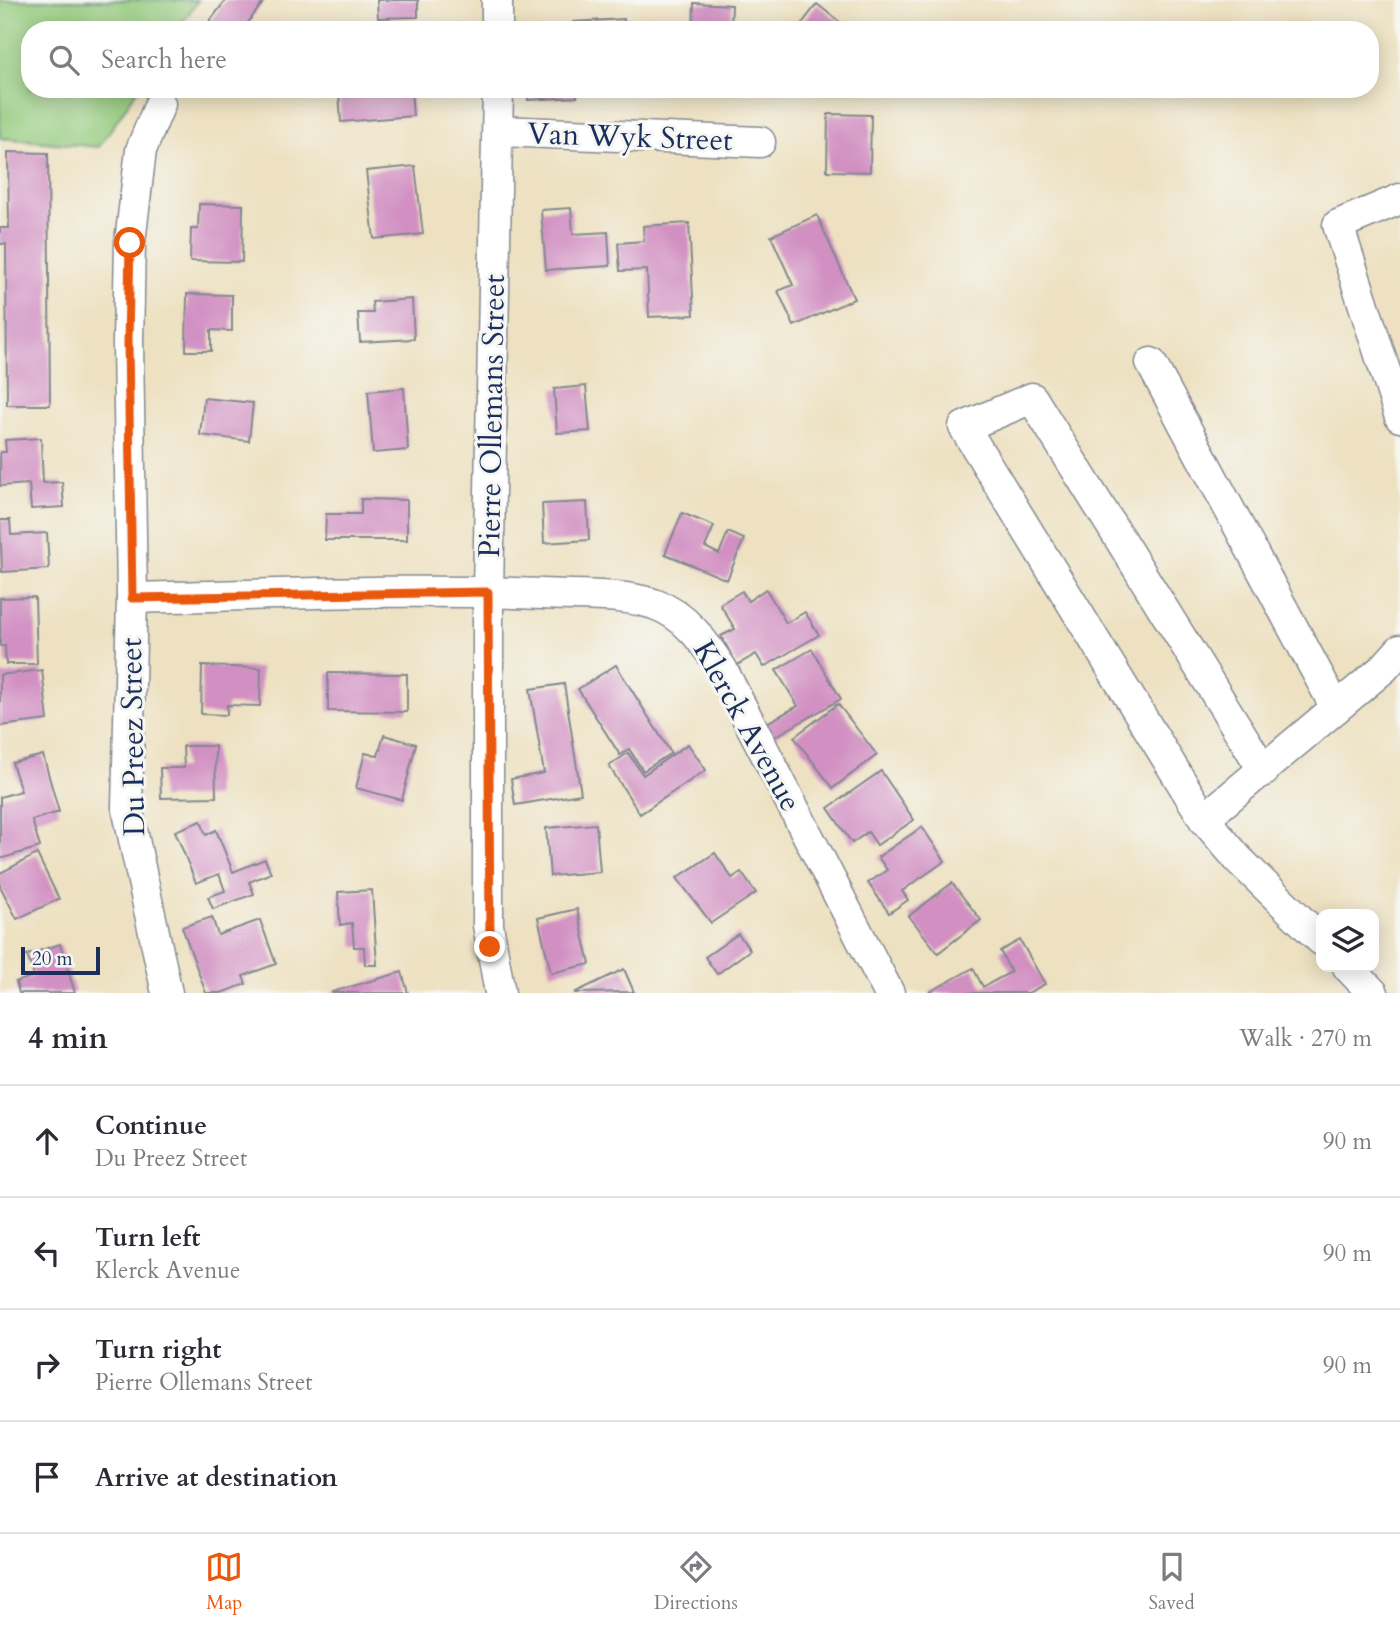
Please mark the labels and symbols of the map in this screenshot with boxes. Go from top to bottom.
street label: Van Wyk Street [527,113,734,161]
route start [114,227,145,258]
street label: Pierre Ollemans Street [469,273,515,558]
street label: Klerck Avenue [683,633,811,819]
street label: Du Preez Street [111,637,155,837]
route end [474,931,505,962]
scale bar [21,944,100,976]

